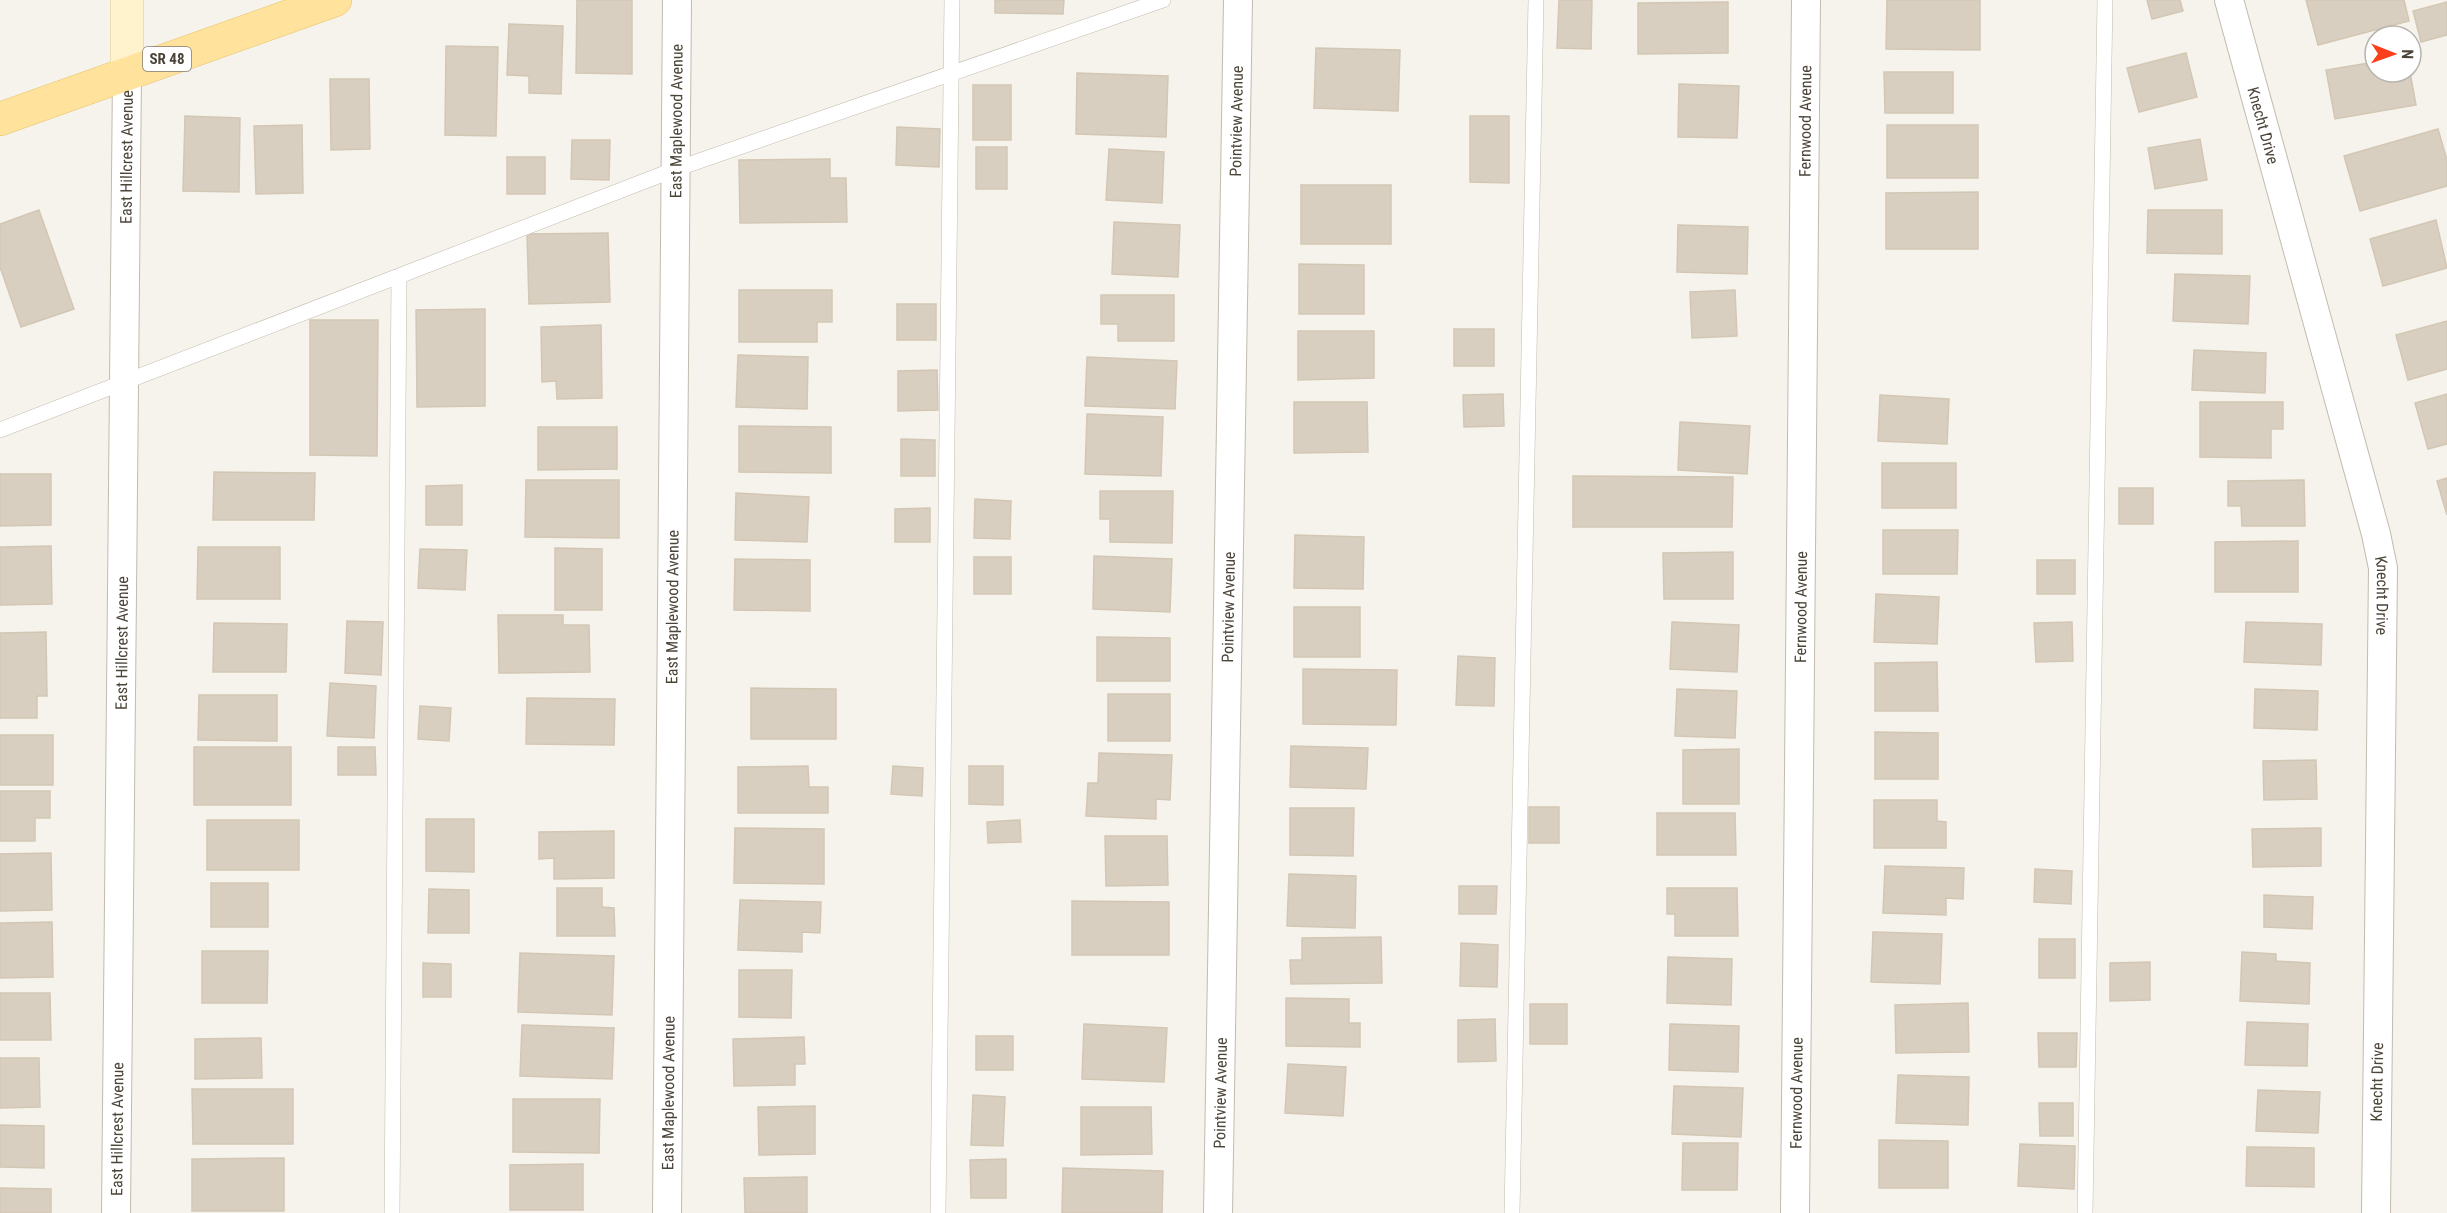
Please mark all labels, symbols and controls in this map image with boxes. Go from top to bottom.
north arrow [2363,24,2423,84]
street label: East Maplewood Avenue [666,44,686,198]
road number: SR 48 [143,47,191,71]
text: N [2398,49,2417,59]
street label: Pointview Avenue [1226,65,1246,177]
street label: Fernwood Avenue [1795,65,1815,177]
street label: Knecht Drive [2244,85,2283,166]
street label: East Hillcrest Avenue [116,90,136,224]
street label: East Maplewood Avenue [662,530,682,684]
street label: Pointview Avenue [1218,551,1238,663]
street label: Fernwood Avenue [1790,551,1811,663]
street label: Knecht Drive [2371,554,2393,635]
street label: East Hillcrest Avenue [111,576,132,710]
street label: East Maplewood Avenue [658,1016,678,1170]
street label: Pointview Avenue [1210,1037,1230,1149]
street label: Fernwood Avenue [1786,1037,1806,1149]
street label: Knecht Drive [2367,1042,2387,1122]
street label: East Hillcrest Avenue [107,1062,127,1196]

